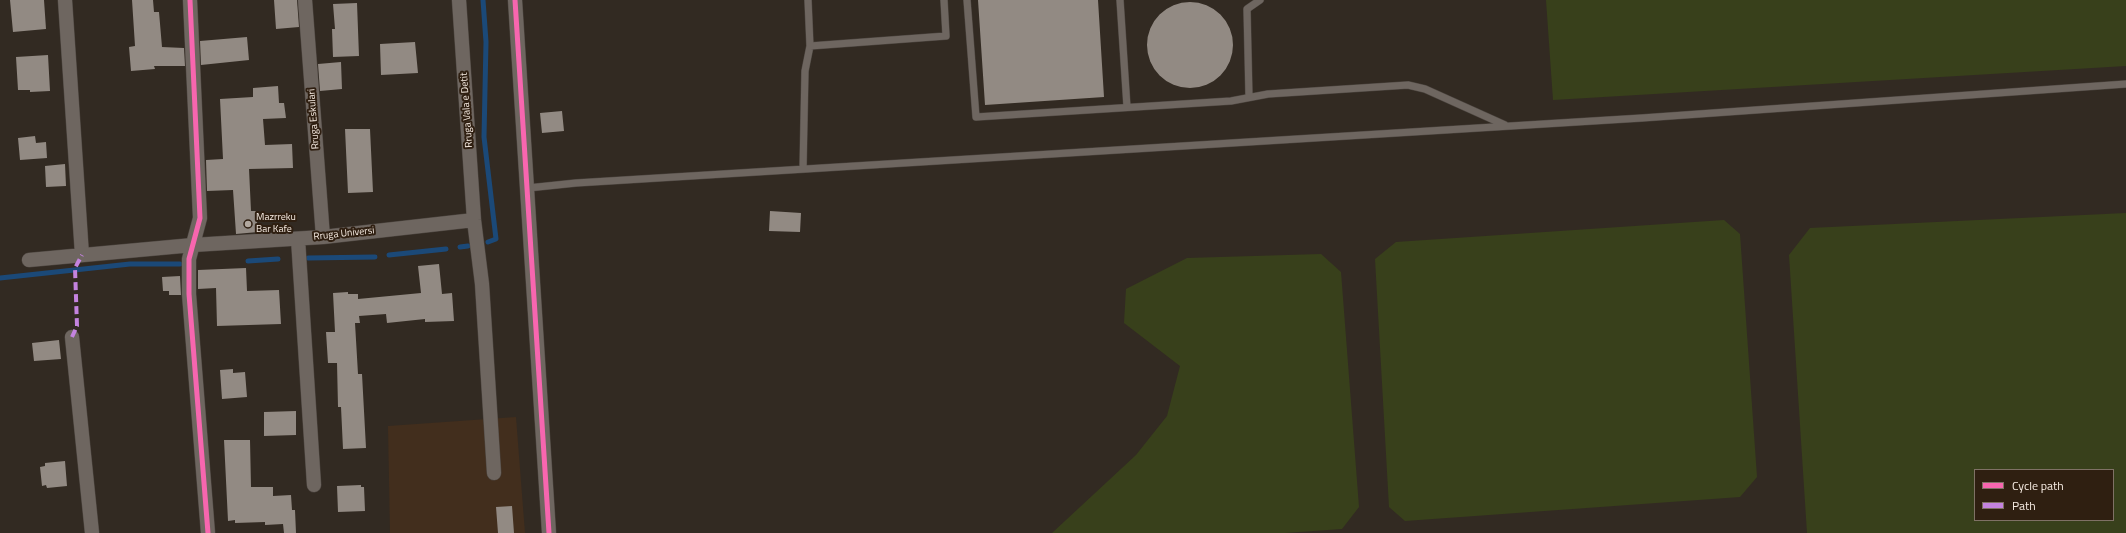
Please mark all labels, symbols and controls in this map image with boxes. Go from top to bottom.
street label: Rruga Vala e Detit [458,72,476,148]
street label: Rruga Eskulari [306,88,322,150]
place label: Mazrreku Bar Kafe [256,212,296,236]
marker: Mazrreku Bar Kafe [243,219,253,229]
street label: Rruga Universi [313,225,375,243]
legend [1974,469,2114,521]
text: Cycle path [2012,476,2064,495]
text: Path [2012,496,2036,515]

